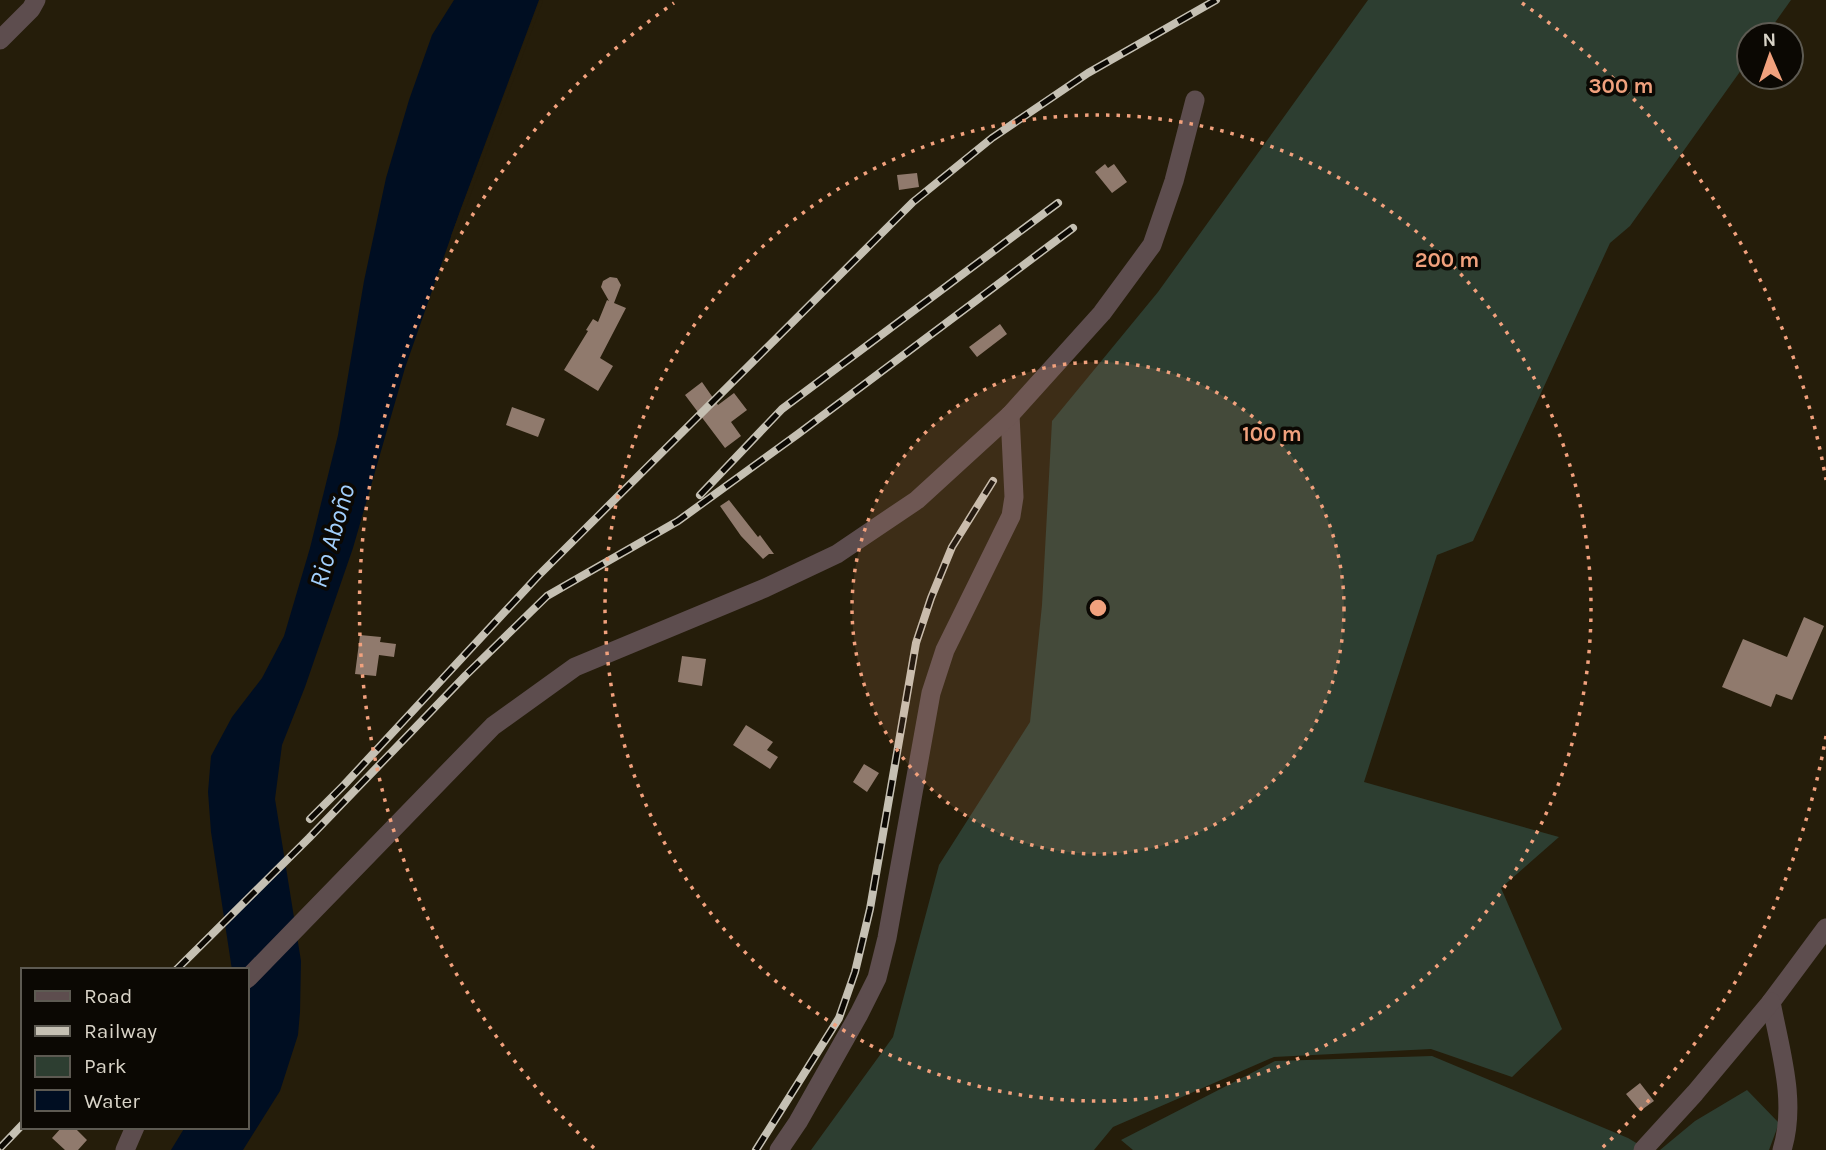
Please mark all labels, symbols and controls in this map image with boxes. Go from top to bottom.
north arrow [1735,21,1805,91]
text: N [1762,29,1777,51]
text: 300 m [1589,74,1653,98]
text: 200 m [1415,248,1479,272]
text: 100 m [1242,422,1302,446]
water label: Rio Aboño [302,480,362,591]
centre of rings [1086,596,1110,620]
legend [21,968,248,1129]
text: Road [84,984,132,1008]
text: Railway [84,1019,157,1043]
text: Park [84,1054,127,1078]
text: Water [84,1089,140,1113]

